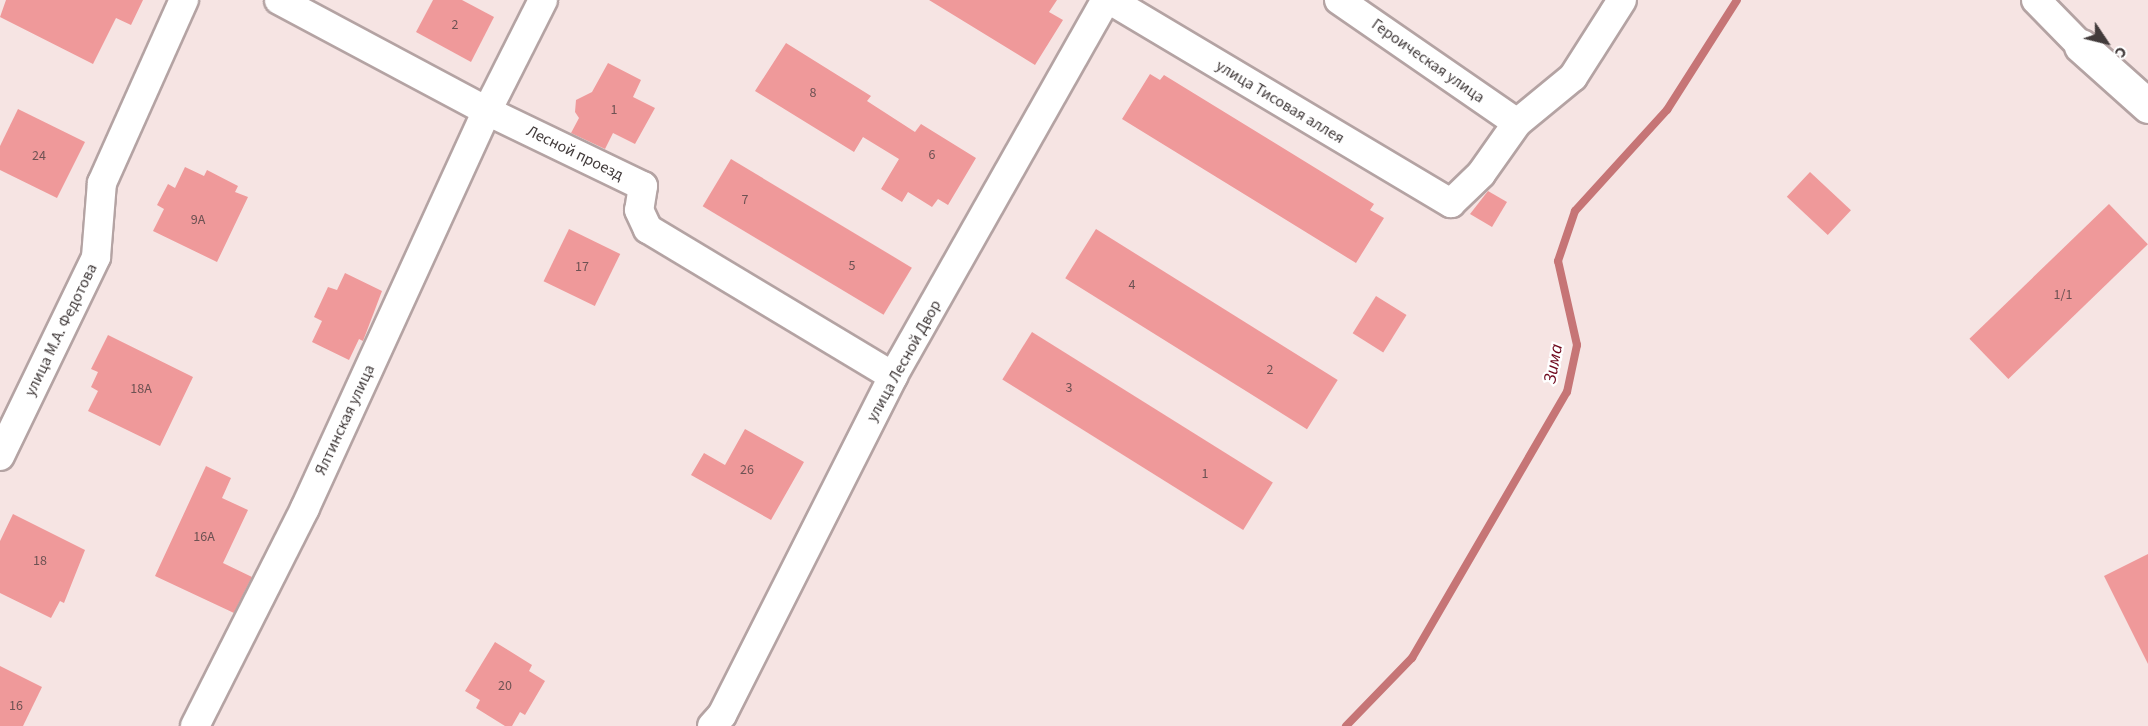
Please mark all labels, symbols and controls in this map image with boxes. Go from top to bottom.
north arrow [2076,12,2136,72]
street label: Героическая улица [1368,15,1488,107]
house number: 2 [452,17,458,33]
text: С [2109,42,2132,62]
street label: улица Тисовая аллея [1212,56,1348,148]
house number: 8 [810,85,816,101]
house number: 1 [611,102,617,118]
street label: Лесной проезд [523,121,627,185]
house number: 6 [929,147,935,163]
house number: 24 [32,148,46,164]
house number: 7 [742,192,748,208]
house number: 9А [191,212,205,228]
house number: 5 [849,258,855,274]
house number: 17 [575,259,589,275]
street label: улица М.А. Федотова [21,261,101,399]
house number: 4 [1129,277,1135,293]
house number: 1/1 [2054,287,2072,303]
street label: улица Лесной Двор [863,297,945,425]
water label: Зима [1540,342,1568,386]
street label: Ялтинская улица [311,362,379,478]
house number: 2 [1267,362,1273,378]
house number: 3 [1066,380,1072,396]
house number: 18А [130,381,152,397]
house number: 26 [740,462,754,478]
house number: 1 [1202,466,1208,482]
house number: 16А [193,529,215,545]
house number: 18 [33,553,47,569]
house number: 20 [498,678,512,694]
house number: 16 [9,698,23,714]

